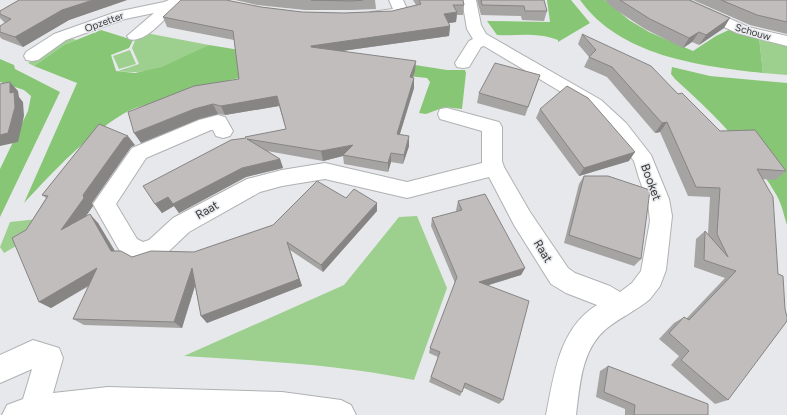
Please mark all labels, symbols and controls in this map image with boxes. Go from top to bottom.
street label: Opzetter [83,9,126,35]
street label: Schouw [734,21,772,43]
street label: Booket [638,162,664,203]
street label: Raat [193,198,221,222]
street label: Raat [531,237,555,265]

